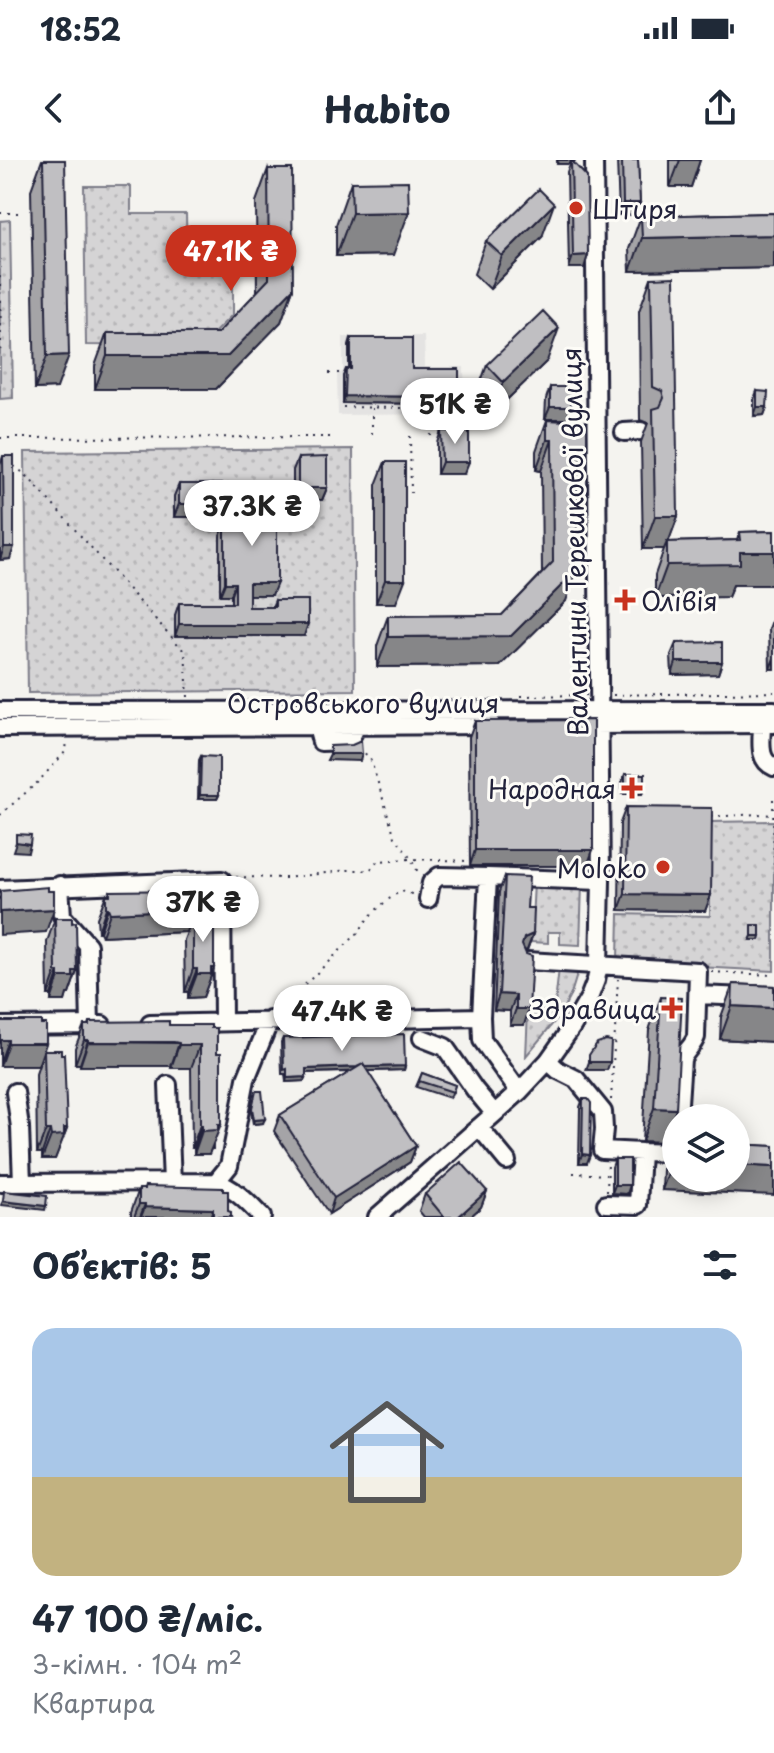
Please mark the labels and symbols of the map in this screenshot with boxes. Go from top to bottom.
place label: Штиря [592,189,678,228]
marker: Штиря [567,199,585,217]
pin: 47.1K ₴ [157,225,305,293]
street label: Валентини Терешкової вулиця [551,347,597,737]
pin: 51K ₴ [399,378,511,446]
pin: 37.3K ₴ [178,480,326,548]
place label: Олівія [641,581,718,620]
marker: Олівія [616,591,634,609]
street label: Островського вулиця [227,683,499,722]
place label: Народная [488,769,616,808]
marker: Народная [623,779,641,797]
place label: Moloko [557,848,647,887]
marker: Moloko [654,858,672,876]
pin: 37K ₴ [147,876,259,944]
pin: 47.4K ₴ [268,985,416,1053]
place label: Здравица [529,989,657,1028]
marker: Здравица [663,999,681,1017]

